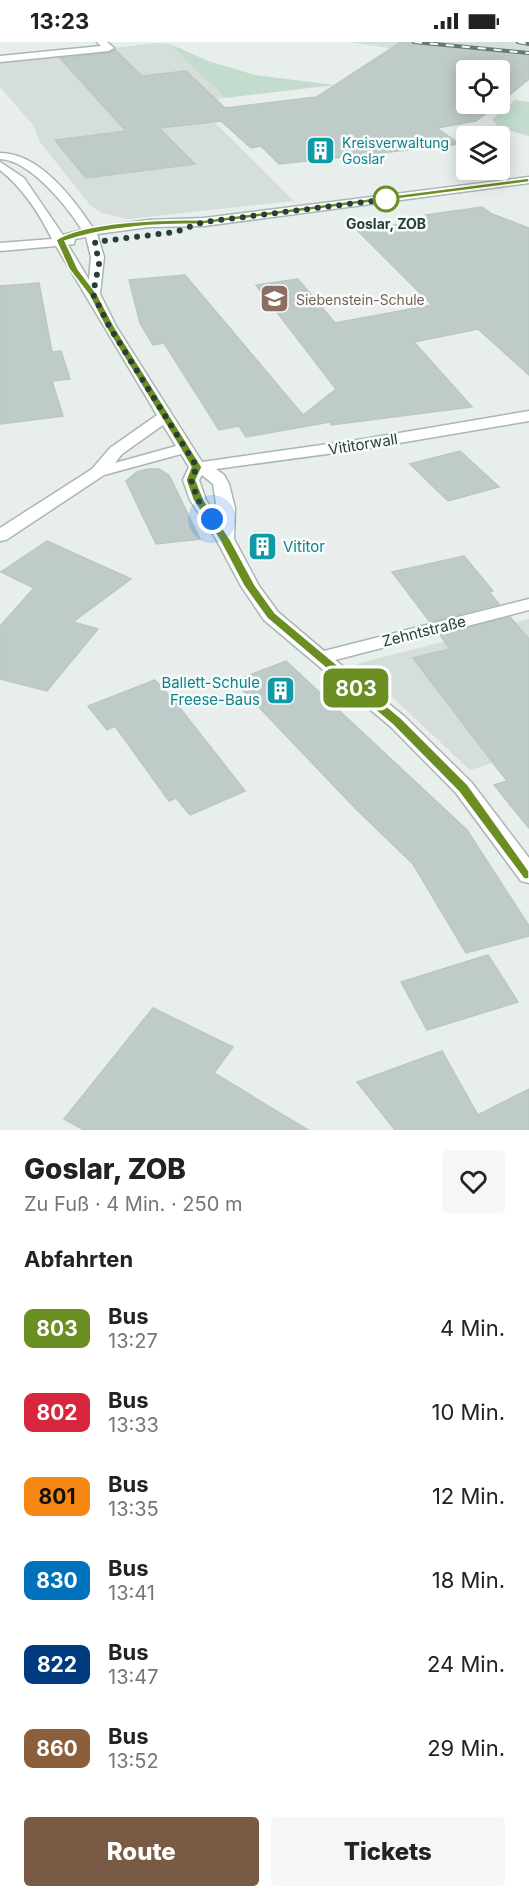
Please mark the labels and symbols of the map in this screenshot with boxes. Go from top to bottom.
building icon: Kreisverwaltung Goslar [305,134,337,166]
place label: Kreisverwaltung Goslar [342,134,449,167]
marker: Goslar, ZOB [373,186,399,212]
place label: Goslar, ZOB [346,215,426,232]
school or university icon: Siebenstein-Schule [259,283,291,315]
place label: Siebenstein-Schule [296,291,425,308]
street label: Vititorwall [327,429,399,459]
your location [197,504,227,534]
building icon: Vititor [246,530,278,562]
place label: Vititor [283,537,325,556]
street label: Zehntstraße [380,611,468,651]
line badge: 803 [322,668,391,708]
place label: Ballett-Schule Freese-Baus [161,673,260,709]
building icon: Ballett-Schule Freese-Baus [265,675,297,707]

